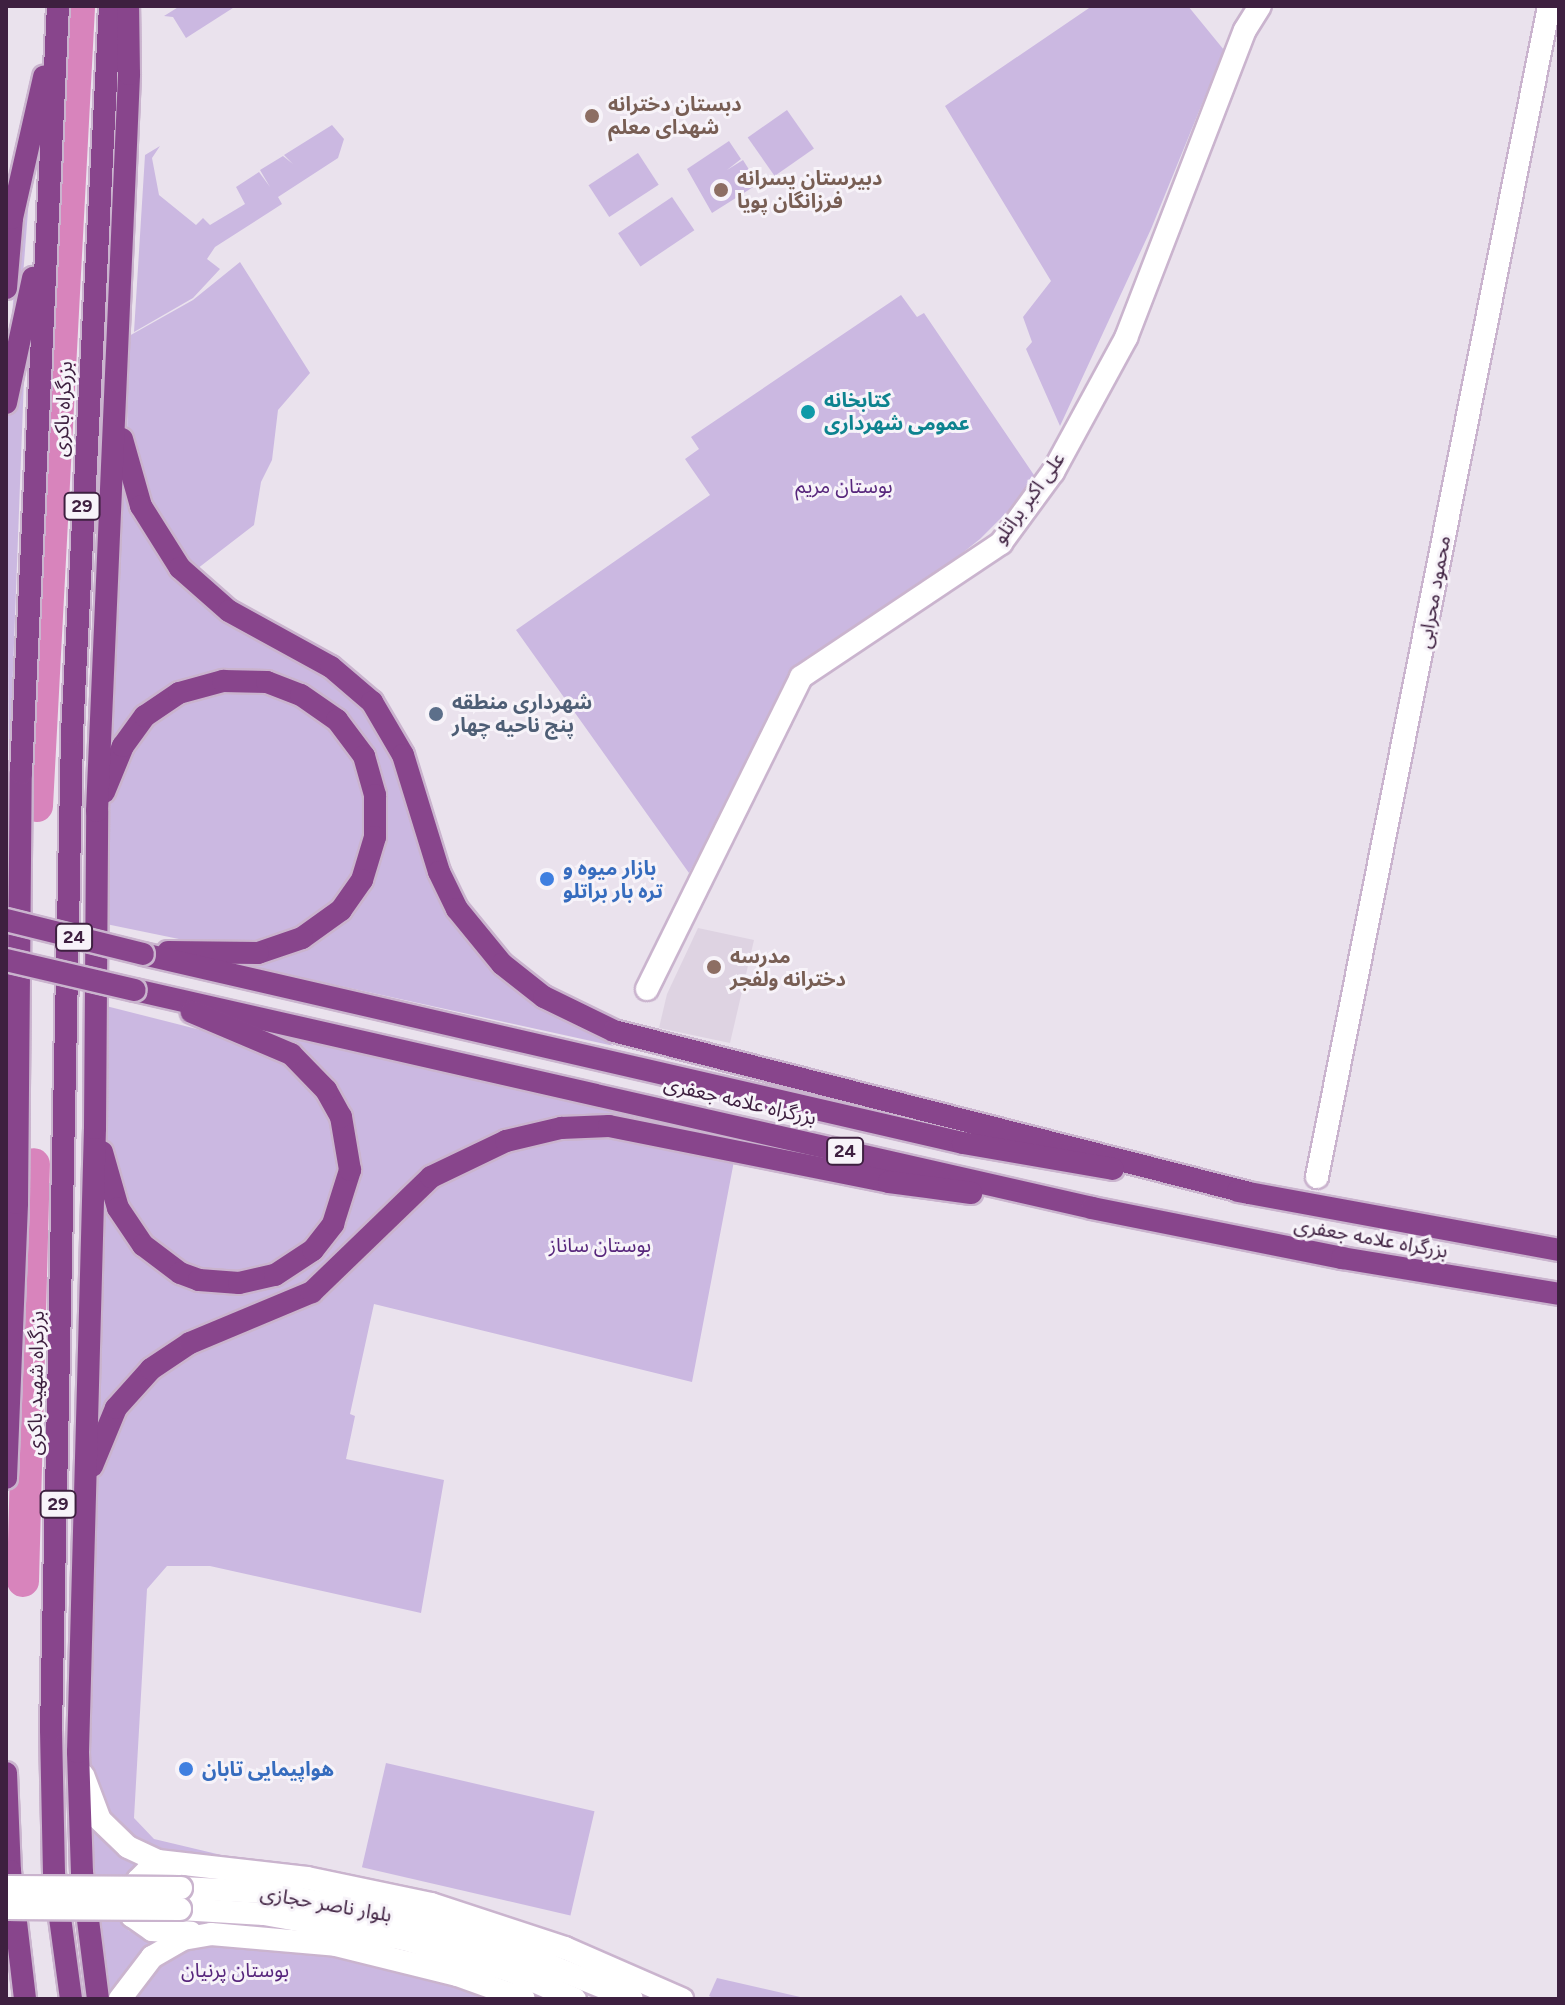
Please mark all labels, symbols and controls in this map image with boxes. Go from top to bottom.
place label: دبستان دخترانه شهدای معلم [608,92,742,139]
marker: دبستان دخترانه شهدای معلم [583,107,601,125]
place label: دبیرستان پسرانه فرزانگان پویا [737,166,882,213]
marker: دبیرستان پسرانه فرزانگان پویا [712,181,730,199]
street label: بزرگراه باکری [49,361,77,457]
place label: کتابخانه عمومی شهرداری [824,388,970,435]
marker: کتابخانه عمومی شهرداری [799,403,817,421]
street label: علی اکبر براتلو [988,447,1070,549]
park label: بوستان مریم [795,474,893,498]
road number: 29 [62,492,102,520]
street label: محمود محرابی [1412,534,1456,650]
place label: شهرداری منطقه پنج ناحیه چهار [452,690,592,737]
marker: شهرداری منطقه پنج ناحیه چهار [427,705,445,723]
place label: بازار میوه و تره بار براتلو [563,856,663,903]
marker: بازار میوه و تره بار براتلو [538,870,556,888]
road number: 24 [54,923,94,951]
place label: مدرسه دخترانه ولفجر [730,944,846,991]
marker: مدرسه دخترانه ولفجر [705,958,723,976]
street label: بزرگراه علامه جعفری [661,1072,819,1130]
road number: 24 [825,1137,865,1165]
street label: بزرگراه علامه جعفری [1292,1213,1450,1263]
park label: بوستان ساناز [549,1233,651,1257]
street label: بزرگراه شهید باکری [23,1310,49,1456]
road number: 29 [38,1490,78,1518]
place label: هواپیمایی تابان [202,1757,334,1781]
marker: هواپیمایی تابان [177,1760,195,1778]
street label: بلوار ناصر حجازی [258,1881,394,1927]
park label: بوستان پرنیان [181,1958,289,1982]

